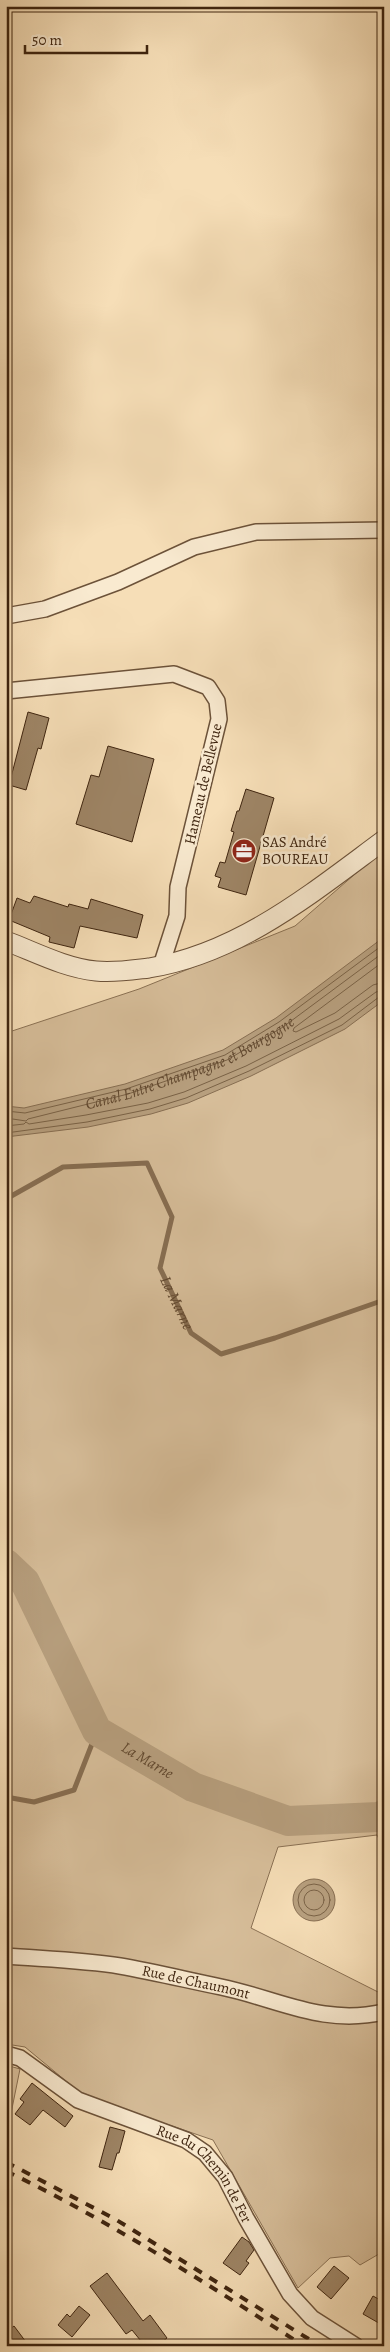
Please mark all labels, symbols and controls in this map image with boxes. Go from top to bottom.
scale bar [25,22,148,54]
text: 50 m [32,30,62,50]
street label: Hameau de Bellevue [179,721,227,847]
place label: SAS André BOUREAU [262,832,328,869]
office icon: SAS André BOUREAU [231,838,257,864]
water label: Canal Entre Champagne et Bourgogne [83,1011,299,1115]
water label: La Marne [154,1272,199,1334]
water label: La Marne [117,1736,178,1784]
street label: Rue de Chaumont [140,1960,252,2004]
street label: Rue du Chemin de Fer [154,2120,257,2227]

